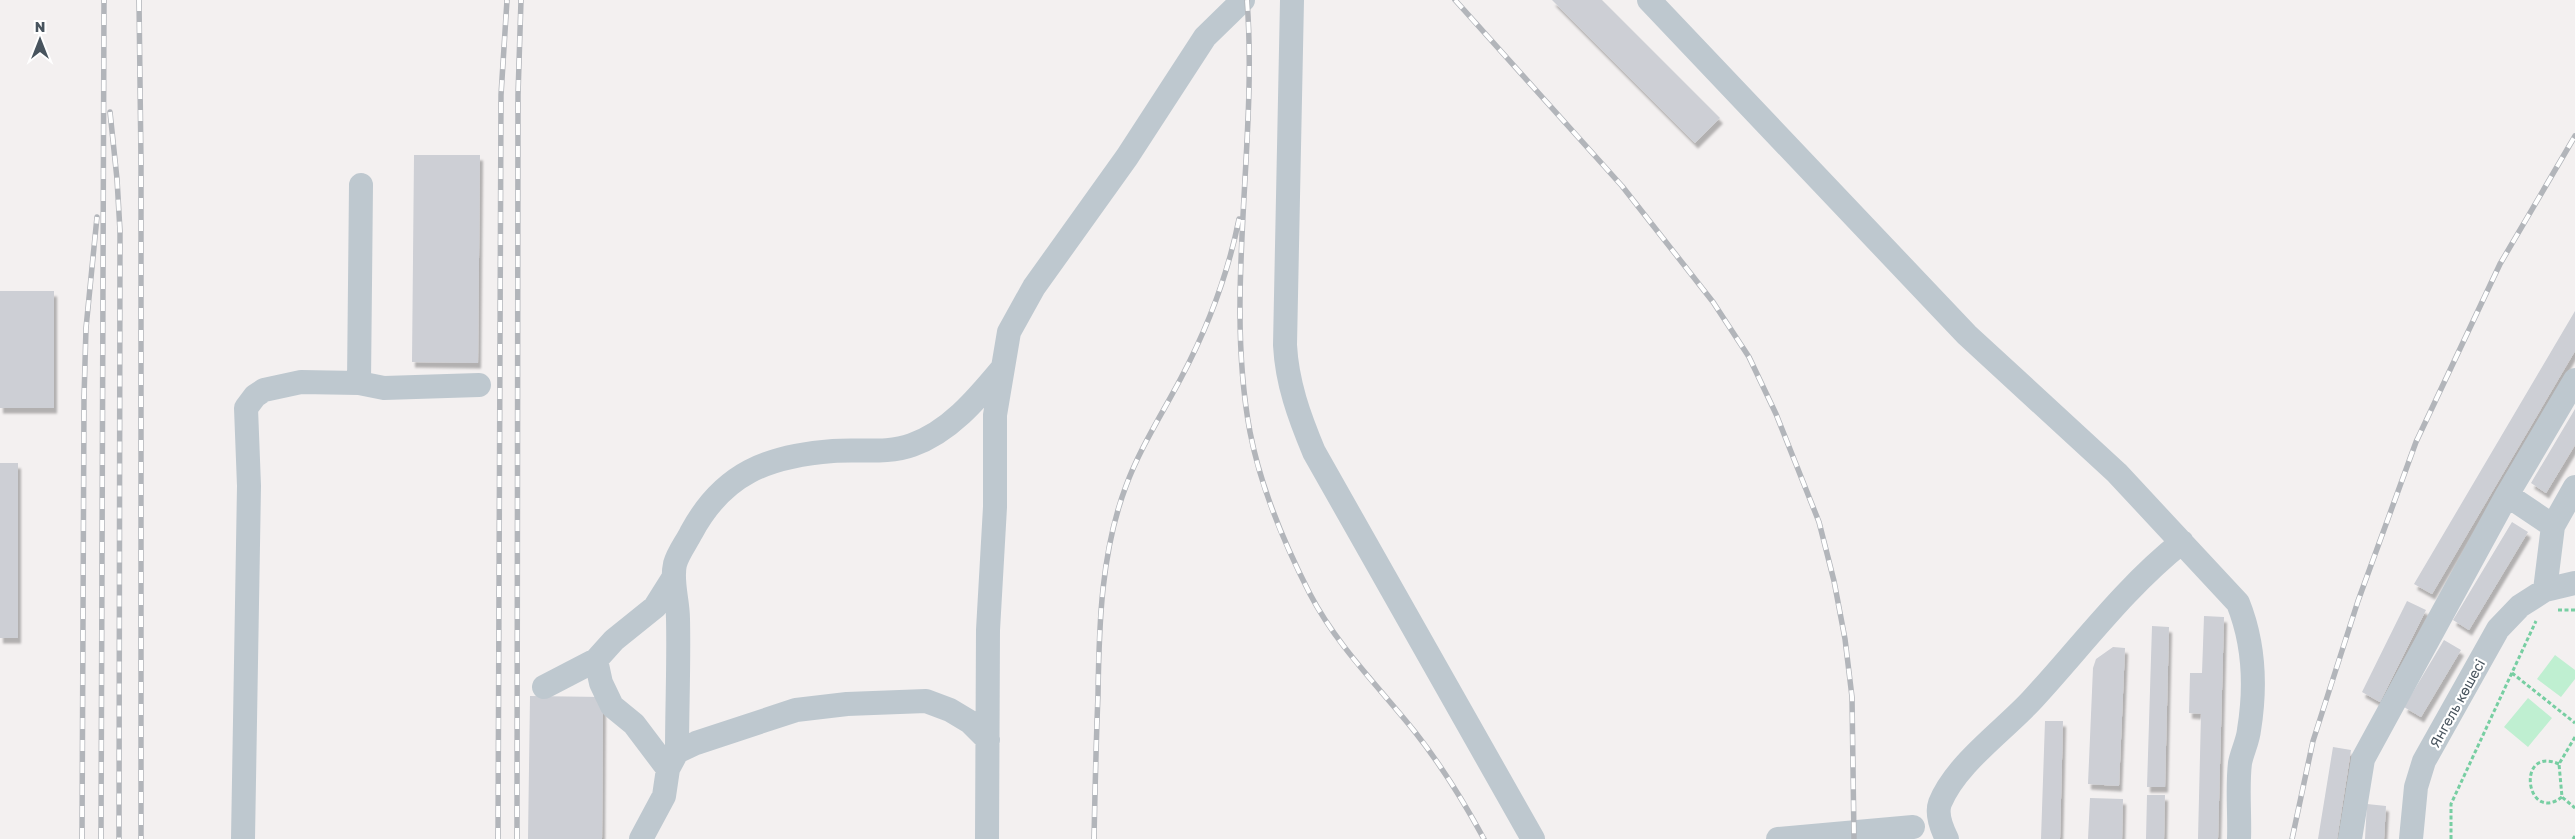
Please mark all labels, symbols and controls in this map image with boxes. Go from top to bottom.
north arrow [15,15,65,65]
text: N [35,18,45,35]
street label: Янгель көшесі [2426,656,2488,750]

